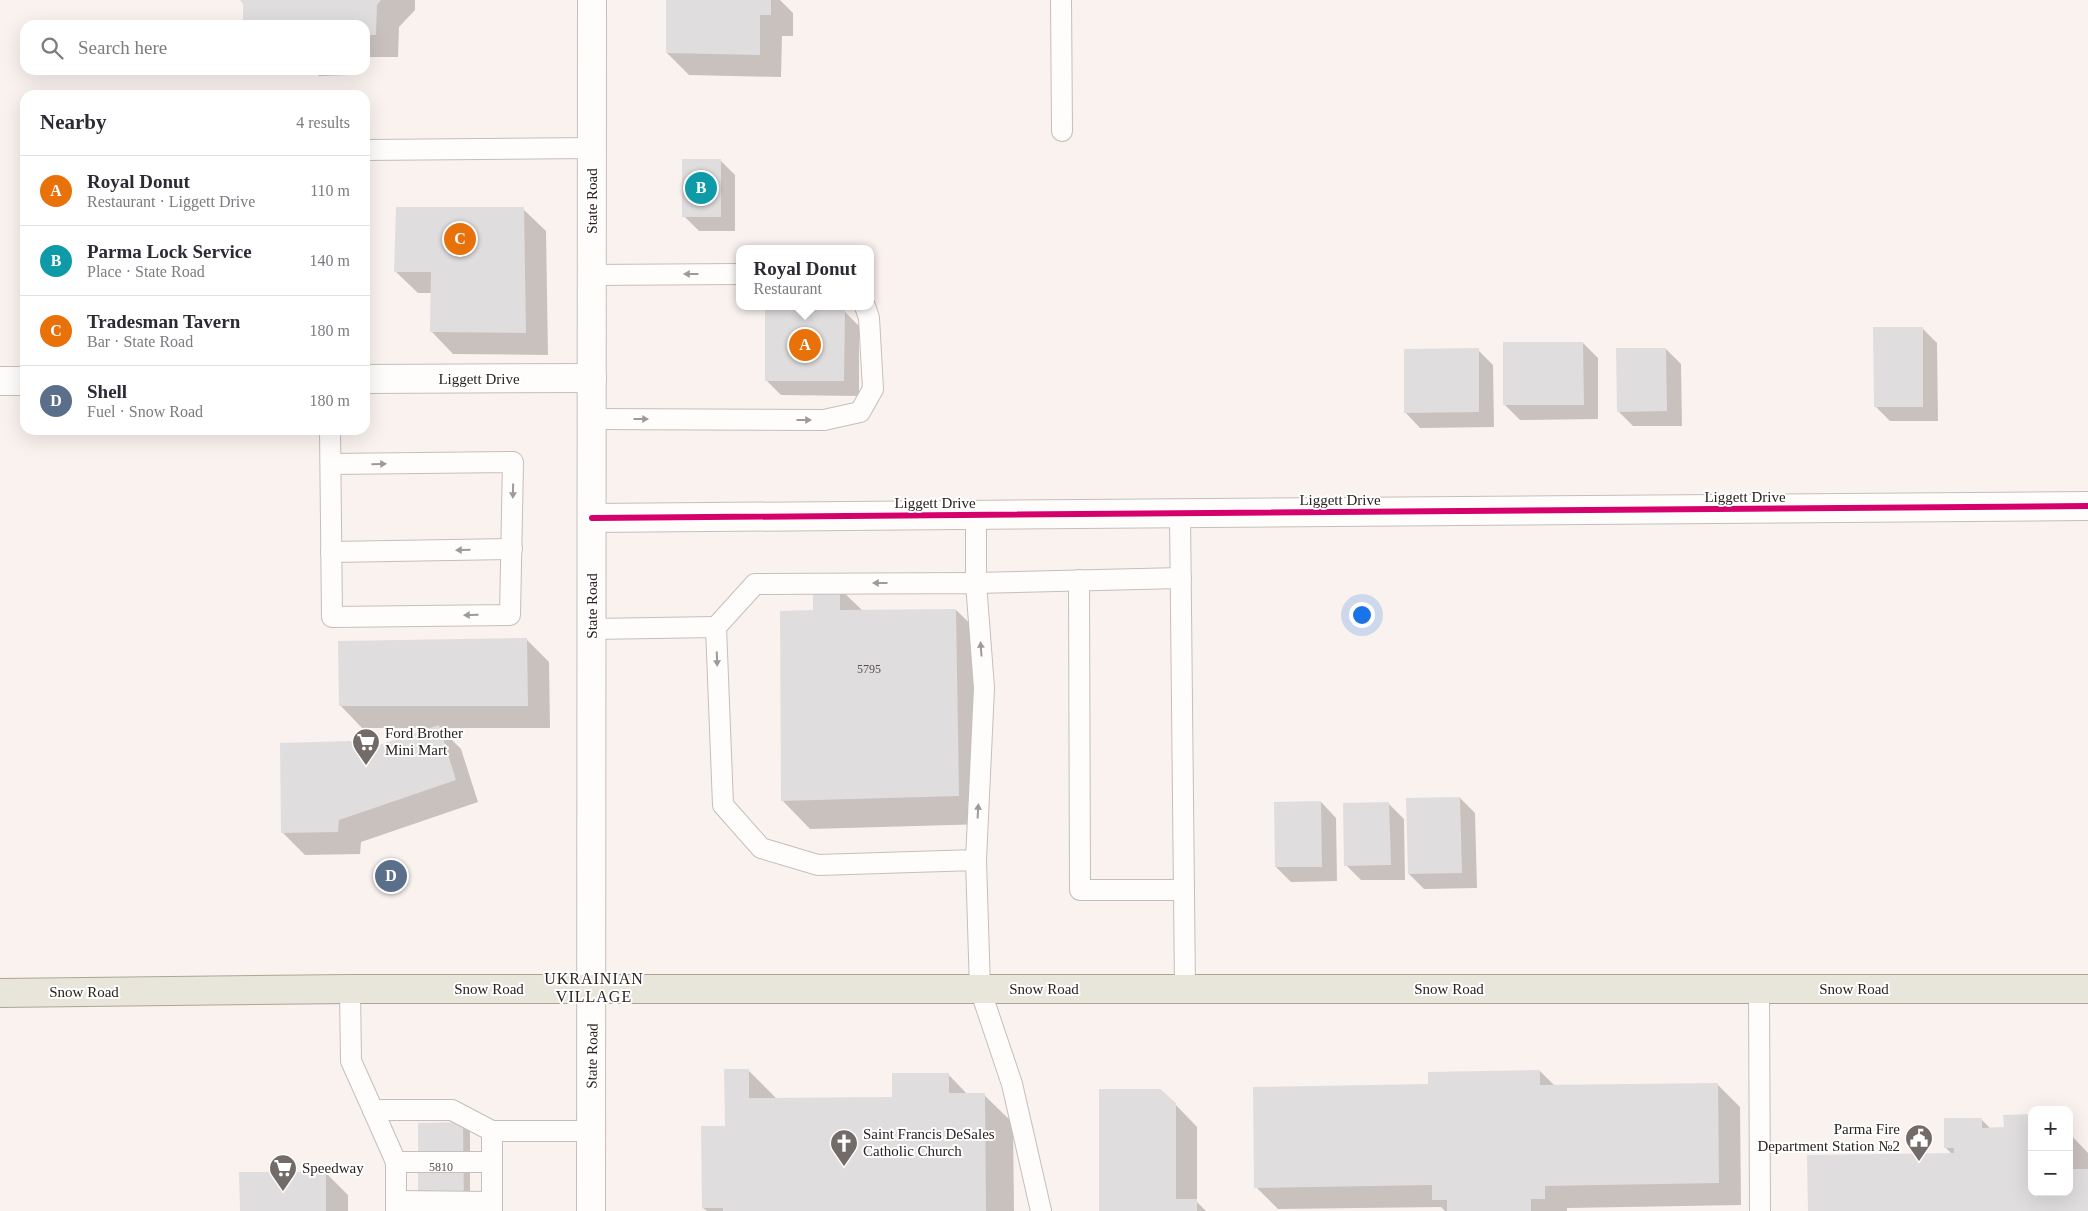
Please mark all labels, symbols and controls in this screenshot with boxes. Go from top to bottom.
search box [20,20,370,75]
icon: search [38,34,66,62]
text: Search here [78,37,167,58]
text: Nearby [40,110,107,134]
text: 4 results [296,114,350,131]
street label: State Road [584,168,600,234]
pin: B [685,169,717,207]
text: Royal Donut [87,171,190,192]
text: A [50,182,62,199]
text: 110 m [310,182,350,199]
text: Restaurant · Liggett Drive [87,193,255,210]
pin: C [444,220,476,258]
text: Parma Lock Service [87,241,252,262]
popup [736,245,874,310]
text: B [51,252,61,269]
text: 140 m [310,252,350,269]
text: Royal Donut [754,258,856,279]
text: Place · State Road [87,263,205,280]
one-way arrow [683,270,699,278]
text: Restaurant [754,280,822,297]
text: Tradesman Tavern [87,311,240,332]
text: C [50,322,62,339]
text: 180 m [310,322,350,339]
pin: A [789,326,821,364]
text: Bar · State Road [87,333,193,350]
street label: Liggett Drive [438,371,520,387]
text: Shell [87,381,127,402]
text: D [50,392,62,409]
text: 180 m [310,392,350,409]
text: Fuel · Snow Road [87,403,203,420]
one-way arrow [633,415,649,423]
one-way arrow [796,416,812,424]
one-way arrow [372,460,388,468]
one-way arrow [508,484,516,500]
street label: Liggett Drive [1704,489,1786,505]
street label: Liggett Drive [1299,492,1381,508]
street label: Liggett Drive [894,495,976,511]
one-way arrow [455,546,471,554]
street label: State Road [584,573,600,639]
one-way arrow [872,579,888,587]
your location [1349,602,1375,628]
one-way arrow [463,611,479,619]
one-way arrow [977,641,985,657]
one-way arrow [714,651,722,667]
house number: 5795 [857,662,881,676]
place label: Ford Brother Mini Mart [385,725,463,758]
supermarket icon: Ford Brother Mini Mart [351,727,381,766]
one-way arrow [975,803,983,819]
pin: D [375,857,407,895]
district label: UKRAINIAN VILLAGE [544,970,644,1005]
street label: Snow Road [454,981,524,997]
street label: Snow Road [1009,981,1079,997]
street label: Snow Road [1414,981,1484,997]
street label: Snow Road [1819,981,1889,997]
street label: Snow Road [49,984,119,1000]
street label: State Road [583,1023,601,1089]
map controls [2028,1106,2073,1196]
button: + [2028,1106,2073,1151]
place label: Parma Fire Department Station №2 [1757,1121,1900,1154]
public building icon: Parma Fire Department Station №2 [1904,1123,1934,1162]
place label: Saint Francis DeSales Catholic Church [863,1126,995,1159]
church icon: Saint Francis DeSales Catholic Church [829,1128,859,1167]
button: − [2028,1151,2073,1196]
supermarket icon: Speedway [268,1153,298,1192]
place label: Speedway [302,1160,364,1176]
house number: 5810 [429,1160,453,1174]

